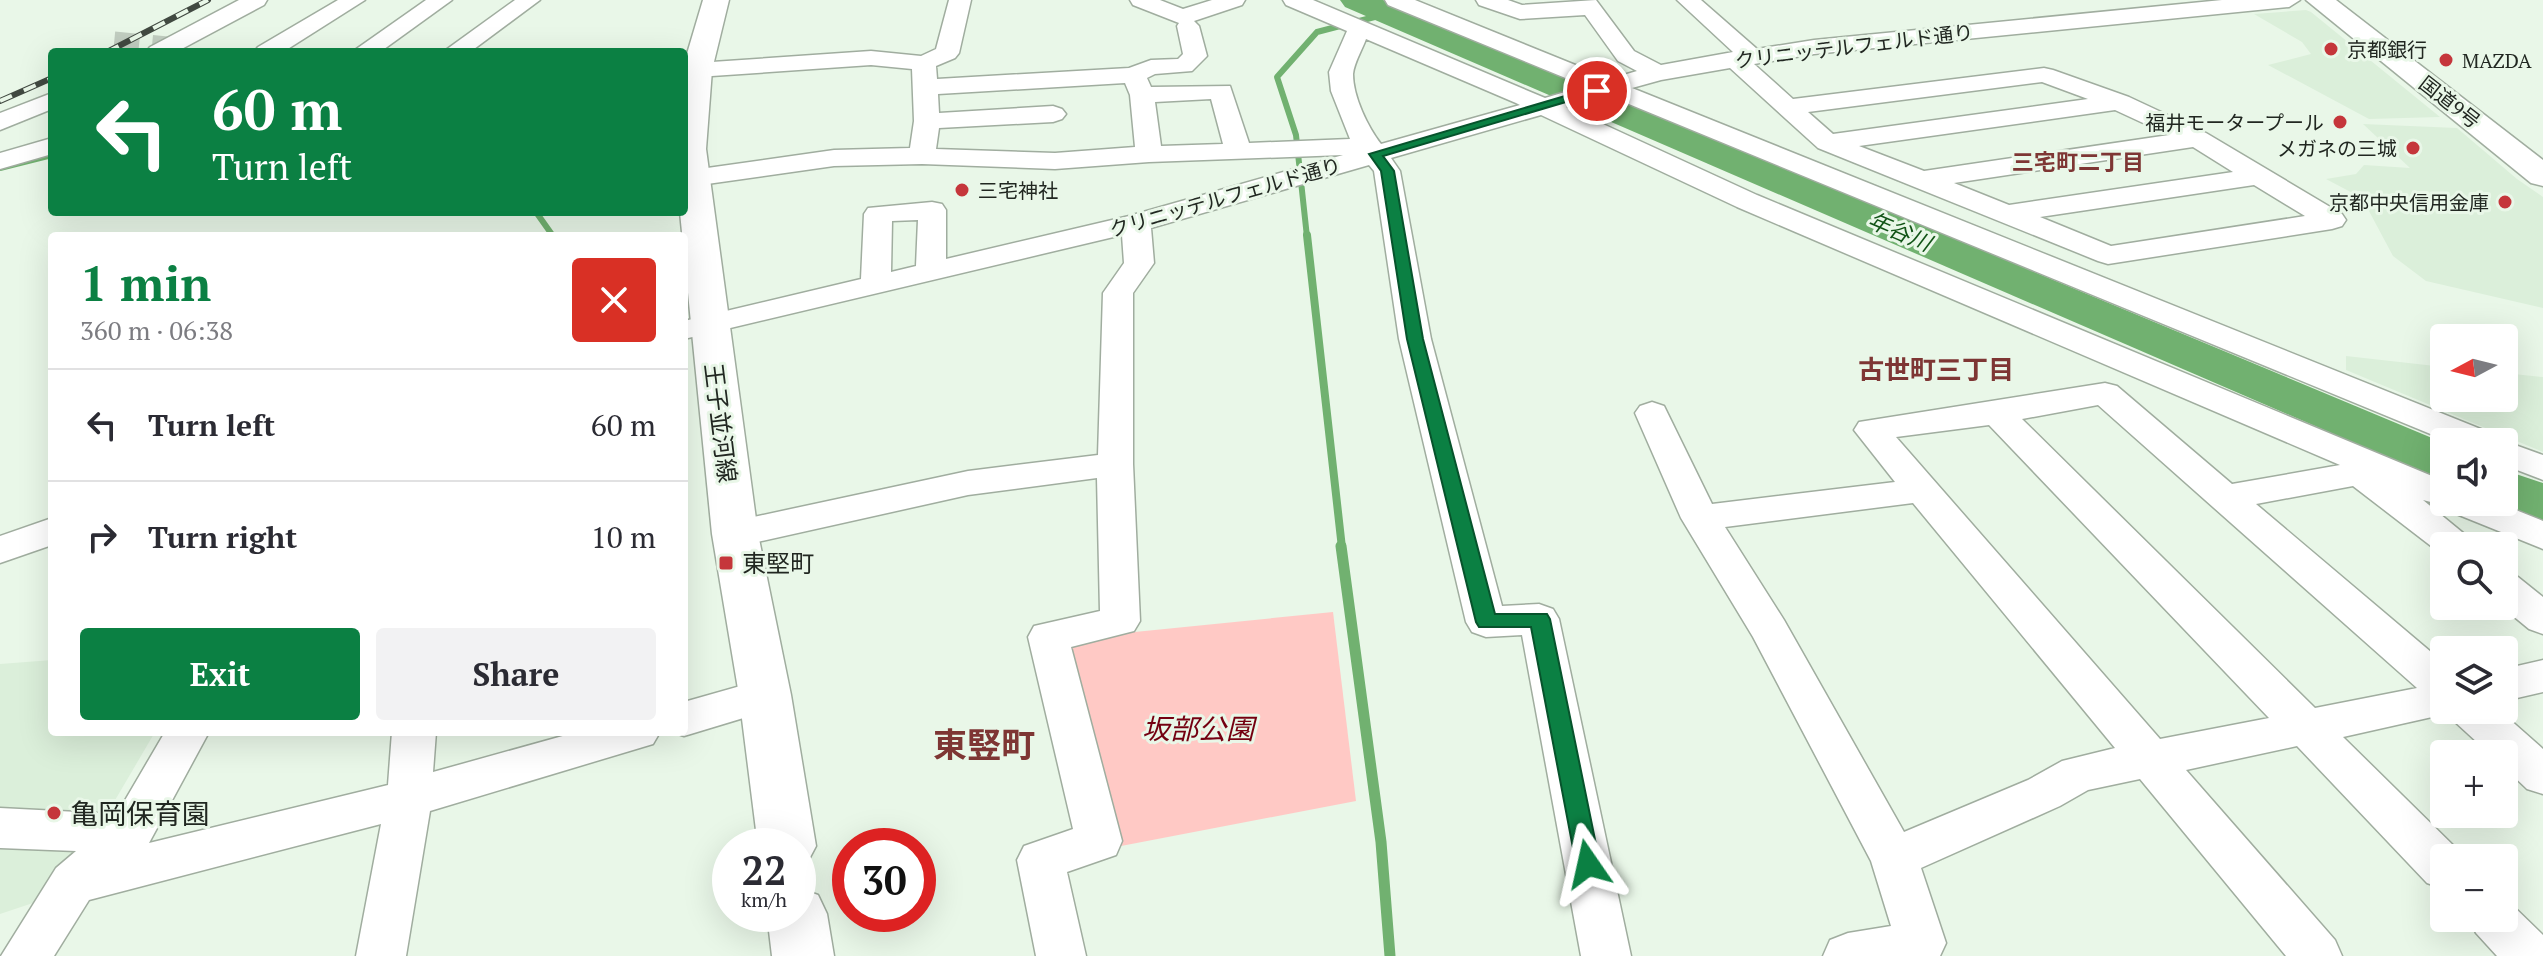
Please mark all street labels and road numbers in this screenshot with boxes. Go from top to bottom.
street label: クリニッテルフェルド通り [1733,18,1975,74]
street label: 国道9号 [2414,70,2486,134]
street label: クリニッテルフェルド通り [1106,151,1344,243]
street label: 王子並河線 [698,361,744,485]

